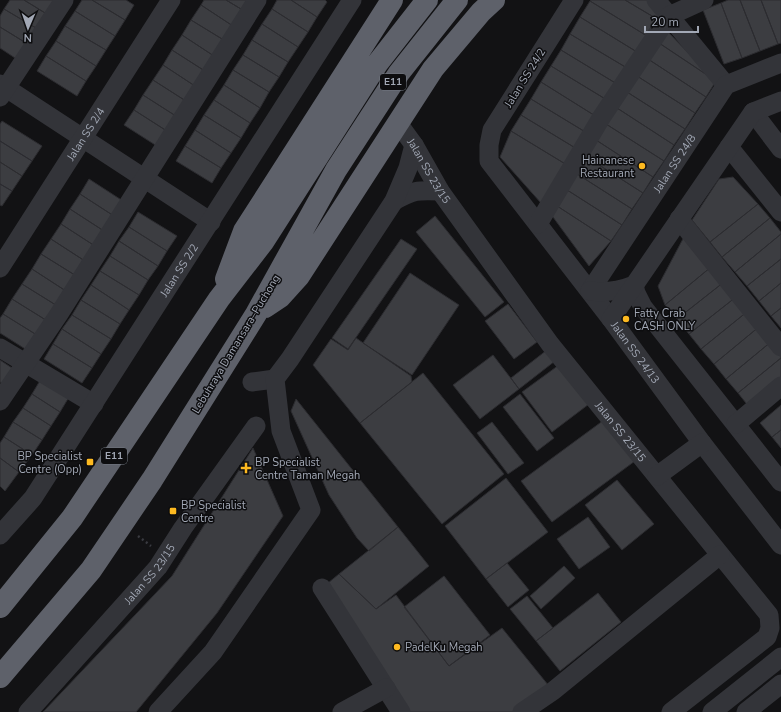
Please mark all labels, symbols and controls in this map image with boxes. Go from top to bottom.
north arrow [8,8,48,48]
scale bar [645,8,698,34]
text: 20 m [651,14,679,30]
text: N [23,30,32,45]
street label: Jalan SS 24/2 [500,46,549,111]
road number: E11 [380,74,406,90]
street label: Jalan SS 2/4 [62,104,108,164]
street label: Jalan SS 24/8 [649,131,699,196]
street label: Jalan SS 23/15 [403,134,454,207]
place label: Hainanese Restaurant [580,153,634,181]
marker: Hainanese Restaurant [637,161,647,171]
street label: Jalan SS 2/2 [156,241,201,301]
street label: Lebuhraya Damansara–Puchong [188,272,284,416]
place label: Fatty Crab CASH ONLY [634,306,695,334]
marker: Fatty Crab CASH ONLY [621,314,631,324]
street label: Jalan SS 24/13 [607,317,663,386]
street label: Jalan SS 23/15 [591,397,650,465]
road number: E11 [101,448,127,464]
place label: BP Specialist Centre (Opp) [17,449,82,477]
place label: BP Specialist Centre Taman Megah [255,455,360,483]
marker: BP Specialist Centre (Opp) [85,457,95,467]
marker: BP Specialist Centre Taman Megah [240,462,252,474]
place label: BP Specialist Centre [181,498,246,526]
marker: BP Specialist Centre [168,506,178,516]
street label: Jalan SS 23/15 [120,541,179,608]
place label: PadelKu Megah [405,640,483,655]
marker: PadelKu Megah [392,642,402,652]

